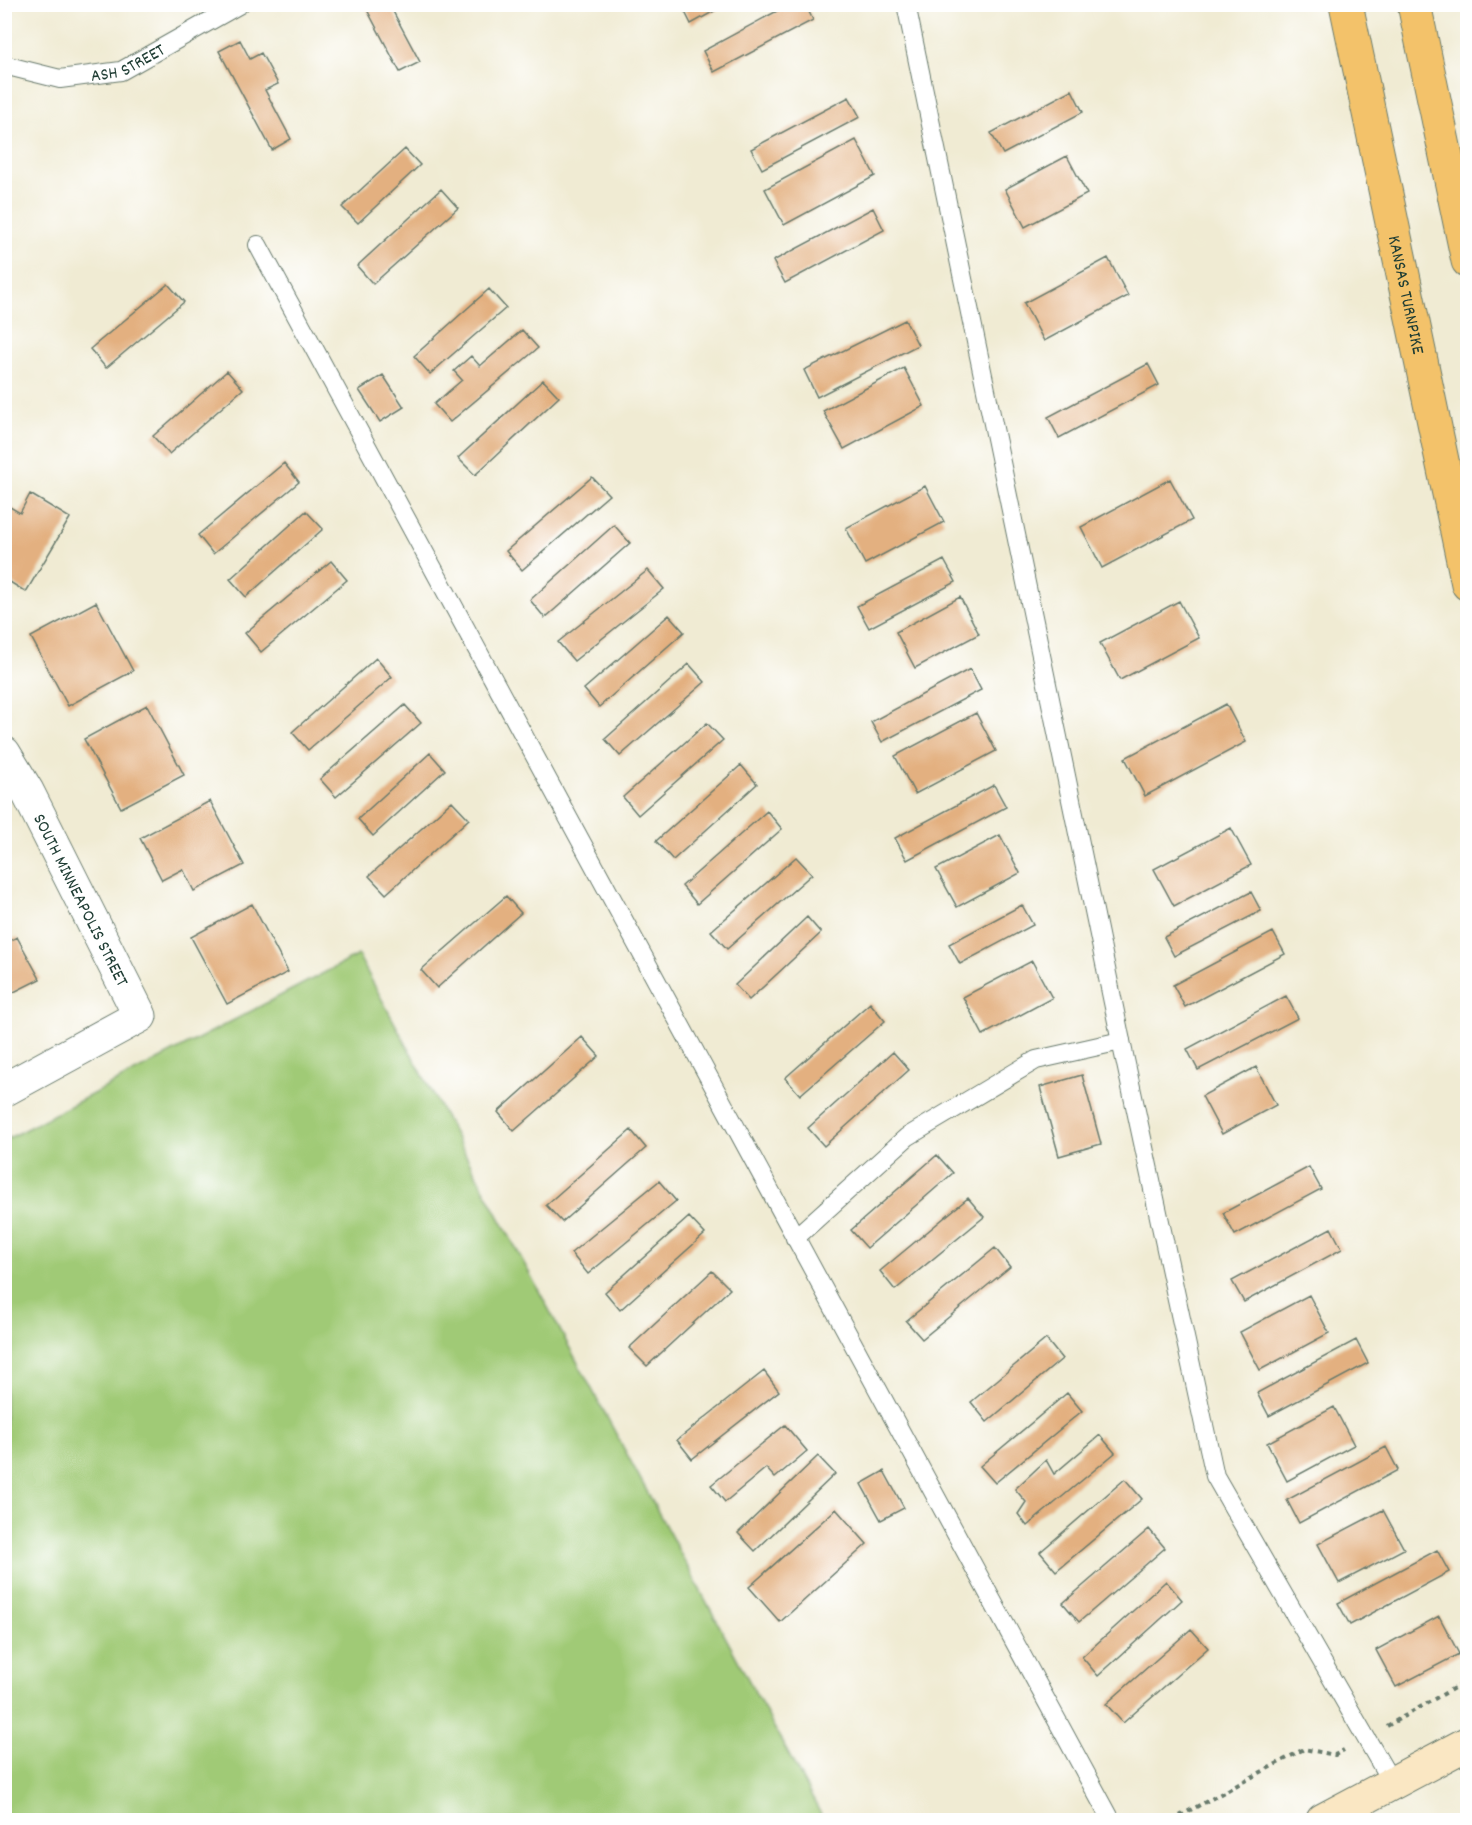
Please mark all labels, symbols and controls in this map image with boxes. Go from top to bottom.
street label: ASH STREET [89,39,170,90]
street label: KANSAS TURNPIKE [1380,233,1429,357]
street label: SOUTH MINNEAPOLIS STREET [25,810,133,992]

